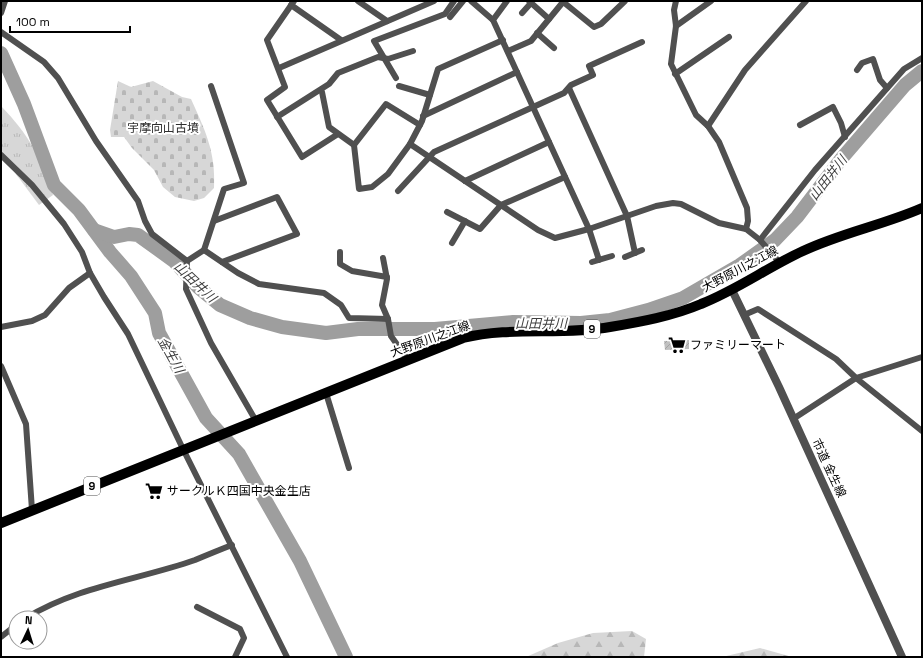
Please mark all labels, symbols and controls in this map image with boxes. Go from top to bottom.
scale bar [10,8,130,34]
text: 100 m [16,14,50,30]
park label: 宇摩向山古墳 [127,120,199,136]
water label: 山田井川 [805,151,852,204]
street label: 大野原川之江線 [699,242,781,296]
water label: 山田井川 [170,258,221,307]
water label: 山田井川 [515,315,569,332]
street label: 大野原川之江線 [388,317,472,361]
road number: 9 [584,320,600,338]
water label: 金生川 [154,334,189,378]
supermarket icon: ファミリーマート [667,335,687,355]
place label: ファミリーマート [690,337,786,353]
street label: 市道 金生線 [808,436,850,500]
road number: 9 [84,477,100,495]
supermarket icon: サークルＫ四国中央金生店 [144,481,164,501]
place label: サークルＫ四国中央金生店 [167,483,311,499]
north arrow [8,610,48,650]
text: N [25,613,33,627]

